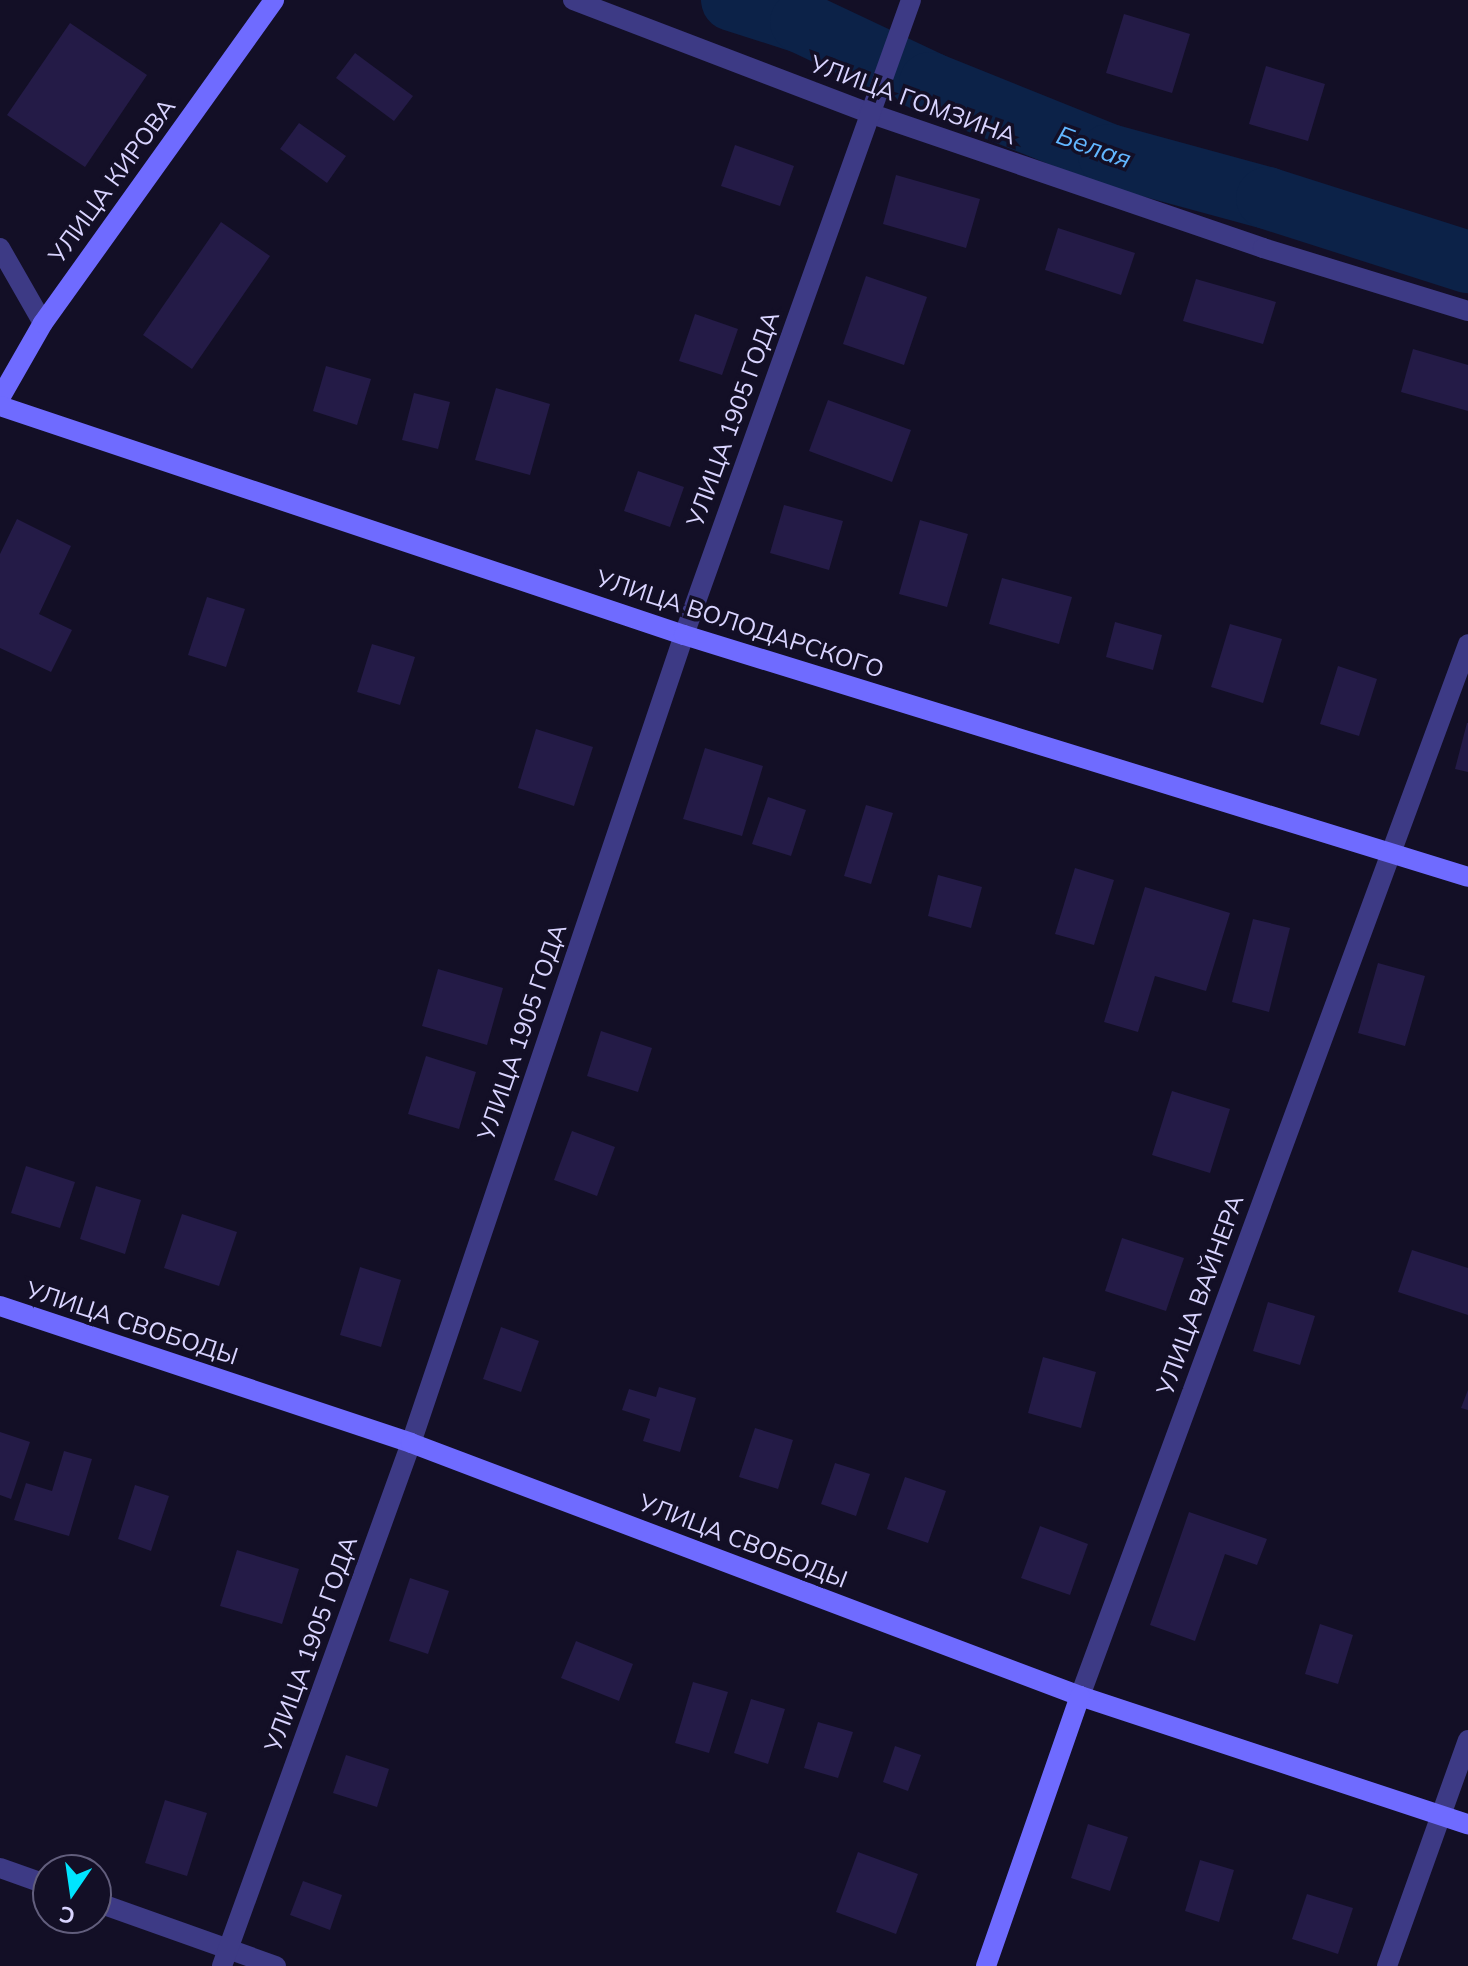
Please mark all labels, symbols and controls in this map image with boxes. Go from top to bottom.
street label: УЛИЦА ГОМЗИНА [806,49,1020,151]
street label: УЛИЦА КИРОВА [43,93,181,269]
water label: Белая [1052,119,1136,175]
street label: УЛИЦА 1905 ГОДА [681,307,785,531]
street label: УЛИЦА ВОЛОДАРСКОГО [592,564,888,684]
street label: УЛИЦА 1905 ГОДА [471,920,573,1144]
street label: УЛИЦА ВАЙНЕРА [1150,1191,1250,1399]
street label: УЛИЦА СВОБОДЫ [22,1275,242,1371]
street label: УЛИЦА СВОБОДЫ [635,1488,851,1594]
street label: УЛИЦА 1905 ГОДА [259,1532,363,1756]
north arrow [32,1854,112,1934]
text: С [57,1900,78,1931]

